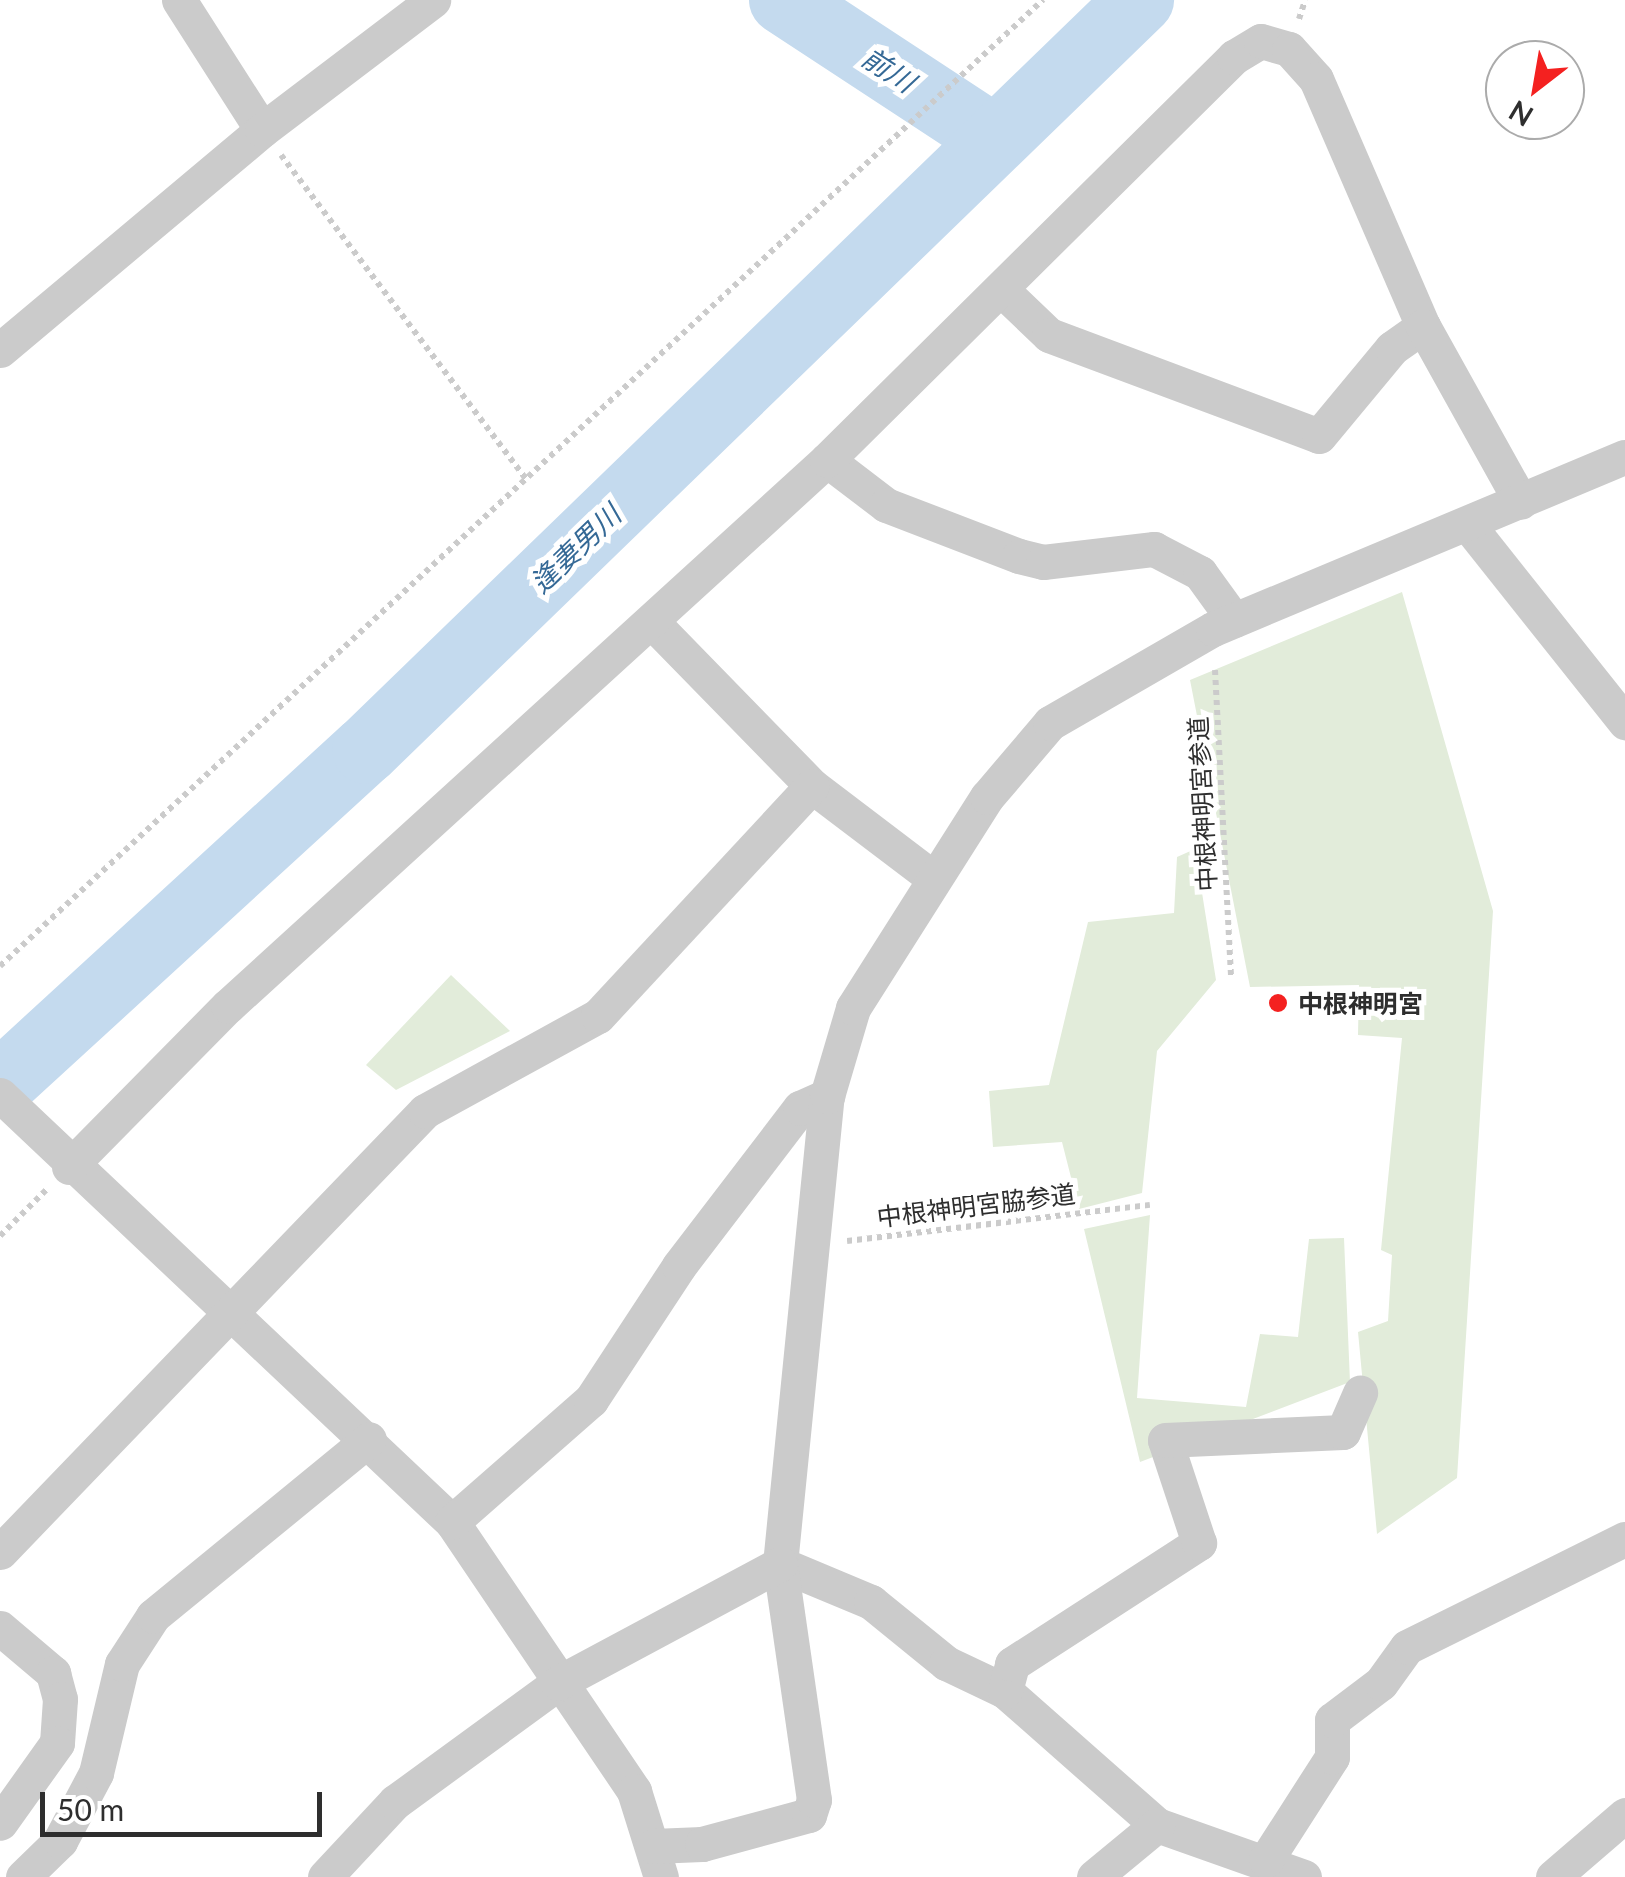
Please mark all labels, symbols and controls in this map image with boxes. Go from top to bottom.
water label: 前川 [856,40,922,98]
north arrow [1485,40,1585,140]
text: N [1503,94,1539,134]
water label: 逢妻男川 [523,497,627,599]
street label: 中根神明宮参道 [1182,716,1222,892]
place label: 中根神明宮 [1298,988,1423,1018]
marker: 中根神明宮 [1267,992,1289,1014]
street label: 中根神明宮脇参道 [875,1178,1077,1232]
scale bar [45,1772,328,1834]
text: 50 m [57,1791,124,1827]

